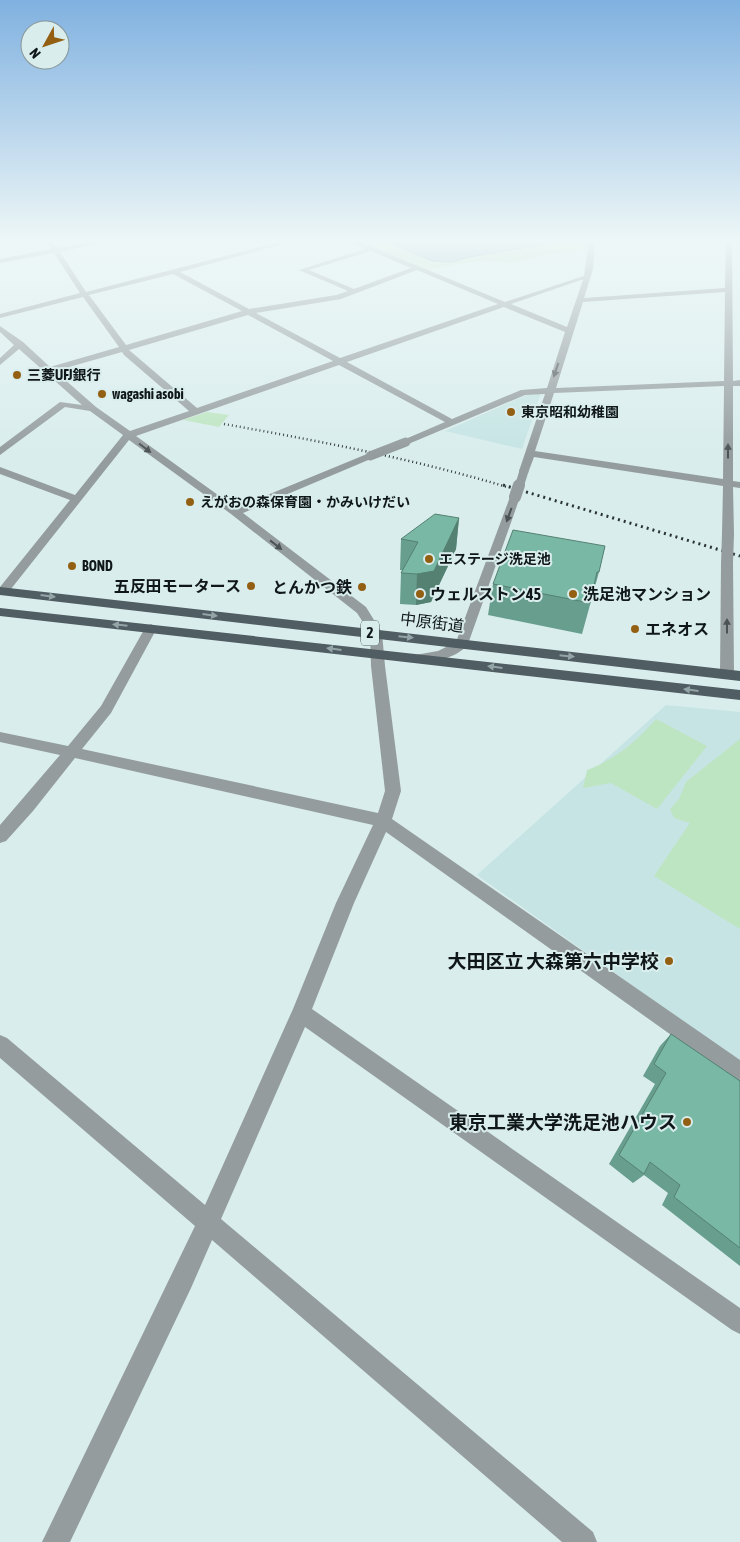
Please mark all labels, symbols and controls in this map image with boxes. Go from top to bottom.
north arrow [20,20,70,70]
text: N [26,45,44,62]
one-way arrow [552,362,559,377]
place label: 三菱UFJ銀行 [27,367,100,383]
marker: 三菱UFJ銀行 [11,369,23,381]
place label: wagashi asobi [112,386,184,402]
marker: wagashi asobi [96,388,108,400]
place label: 東京昭和幼稚園 [521,404,619,420]
marker: 東京昭和幼稚園 [505,406,517,418]
one-way arrow [724,442,732,458]
one-way arrow [138,443,152,453]
place label: えがおの森保育園・かみいけだい [200,494,410,510]
marker: えがおの森保育園・かみいけだい [184,496,196,508]
one-way arrow [505,507,512,522]
one-way arrow [269,539,282,550]
place label: エステージ洗足池 [439,551,551,567]
marker: エステージ洗足池 [423,553,435,565]
place label: BOND [82,558,113,574]
marker: BOND [66,560,78,572]
place label: 五反田モータース [114,577,241,595]
place label: とんかつ鉄 [272,578,352,596]
marker: 五反田モータース [245,580,257,592]
marker: とんかつ鉄 [356,581,368,593]
place label: ウェルストン45 [430,585,542,603]
place label: 洗足池マンション [583,585,711,603]
marker: ウェルストン45 [414,588,426,600]
marker: 洗足池マンション [567,588,579,600]
one-way arrow [41,592,57,600]
street label: 中原街道 [399,609,465,635]
one-way arrow [202,611,218,619]
one-way arrow [723,618,731,634]
road number: 2 [361,620,379,646]
place label: エネオス [645,620,709,638]
one-way arrow [112,621,128,629]
marker: エネオス [629,623,641,635]
one-way arrow [398,633,414,641]
one-way arrow [326,645,342,653]
one-way arrow [560,652,576,660]
one-way arrow [487,663,503,671]
one-way arrow [683,686,699,694]
place label: 大田区立 大森第六中学校 [447,950,659,972]
marker: 大田区立 大森第六中学校 [663,955,675,967]
place label: 東京工業大学洗足池ハウス [449,1111,677,1133]
marker: 東京工業大学洗足池ハウス [681,1116,693,1128]

